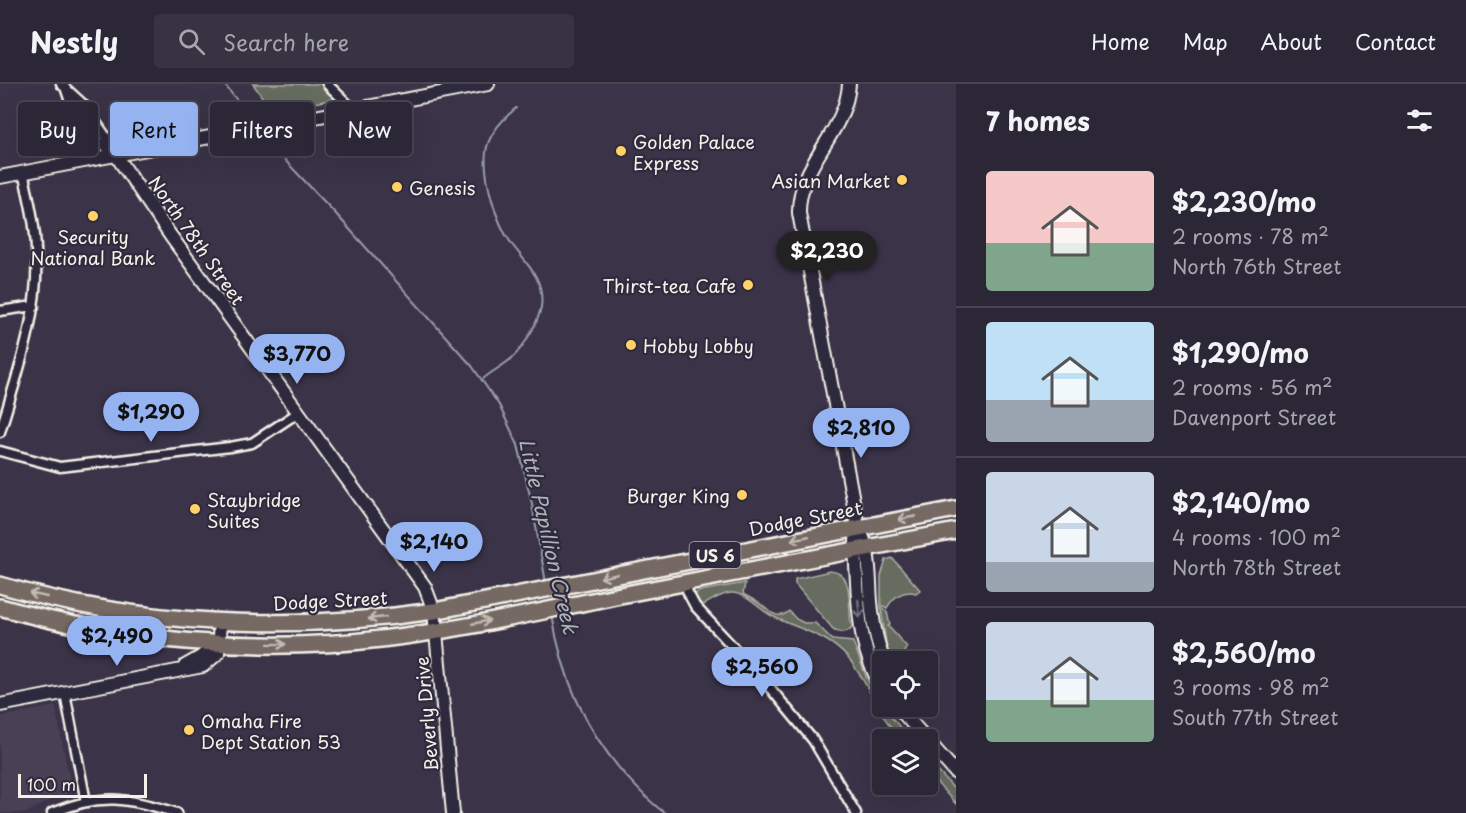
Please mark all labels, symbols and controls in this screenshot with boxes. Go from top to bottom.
search box [154,14,574,68]
text: Nestly [30,20,118,63]
icon: search [175,25,208,58]
text: Search here [223,25,349,58]
text: Home [1091,25,1150,57]
text: Map [1183,25,1228,57]
text: About [1261,25,1322,57]
text: Contact [1355,25,1436,57]
text: 7 homes [986,101,1090,140]
chip: Buy [18,102,98,156]
chip: Rent [110,102,198,156]
chip: Filters [210,102,314,156]
chip: New [326,102,412,156]
icon: filters [1403,104,1436,137]
place label: Golden Palace Express [633,128,755,176]
marker: Golden Palace Express [614,144,628,158]
place label: Asian Market [772,167,890,194]
street label: North 78th Street [142,170,252,310]
marker: Asian Market [895,173,909,187]
place label: Genesis [409,174,475,201]
marker: Genesis [390,180,404,194]
text: $2,230/mo [1172,182,1316,221]
icon: home [1034,195,1106,267]
marker: Security National Bank [86,209,100,223]
text: 2 rooms · 78 m² [1172,221,1329,251]
place label: Security National Bank [30,223,156,271]
pin: $2,230 [778,231,876,282]
text: $2,230 [790,235,864,265]
text: North 76th Street [1172,251,1341,281]
place label: Thirst-tea Cafe [603,272,736,299]
marker: Thirst-tea Cafe [741,278,755,292]
place label: Hobby Lobby [643,332,754,359]
text: $1,290/mo [1172,333,1309,372]
pin: $3,770 [248,334,346,385]
text: $3,770 [263,338,331,368]
marker: Hobby Lobby [624,338,638,352]
icon: home [1034,346,1106,418]
text: 2 rooms · 56 m² [1172,372,1333,402]
pin: $1,290 [102,392,200,443]
text: $1,290 [117,396,185,426]
text: Davenport Street [1172,402,1336,432]
pin: $2,810 [812,408,910,459]
text: $2,810 [827,412,895,442]
water label: Little Papillion Creek [512,435,586,637]
place label: Burger King [627,482,730,509]
text: $2,140/mo [1172,483,1310,522]
place label: Staybridge Suites [207,486,301,534]
marker: Burger King [735,488,749,502]
street label: Dodge Street [746,494,864,542]
icon: home [1034,496,1106,568]
marker: Staybridge Suites [188,502,202,516]
one-way arrow [897,513,917,524]
pin: $2,140 [385,522,483,573]
text: 4 rooms · 100 m² [1172,522,1341,552]
text: $2,140 [400,526,468,556]
one-way arrow [791,533,810,544]
road number: US 6 [690,542,740,568]
text: North 78th Street [1172,552,1341,582]
one-way arrow [600,571,619,582]
street label: Dodge Street [272,584,388,616]
one-way arrow [28,589,48,600]
one-way arrow [853,598,864,618]
one-way arrow [367,613,387,624]
pin: $2,490 [68,616,166,667]
one-way arrow [471,616,490,627]
text: $2,490 [81,620,153,650]
text: $2,560/mo [1172,633,1316,672]
one-way arrow [266,639,286,650]
icon: home [1034,646,1106,718]
pin: $2,560 [713,647,811,698]
text: $2,560 [726,651,798,681]
map controls [872,651,938,795]
button: locate [872,651,938,717]
street label: Beverly Drive [408,655,444,773]
text: 3 rooms · 98 m² [1172,672,1330,702]
text: South 77th Street [1172,702,1338,732]
place label: Omaha Fire Dept Station 53 [201,707,341,755]
marker: Omaha Fire Dept Station 53 [182,723,196,737]
button: layers [872,729,938,795]
scale bar [18,771,147,798]
text: 100 m [27,772,76,796]

